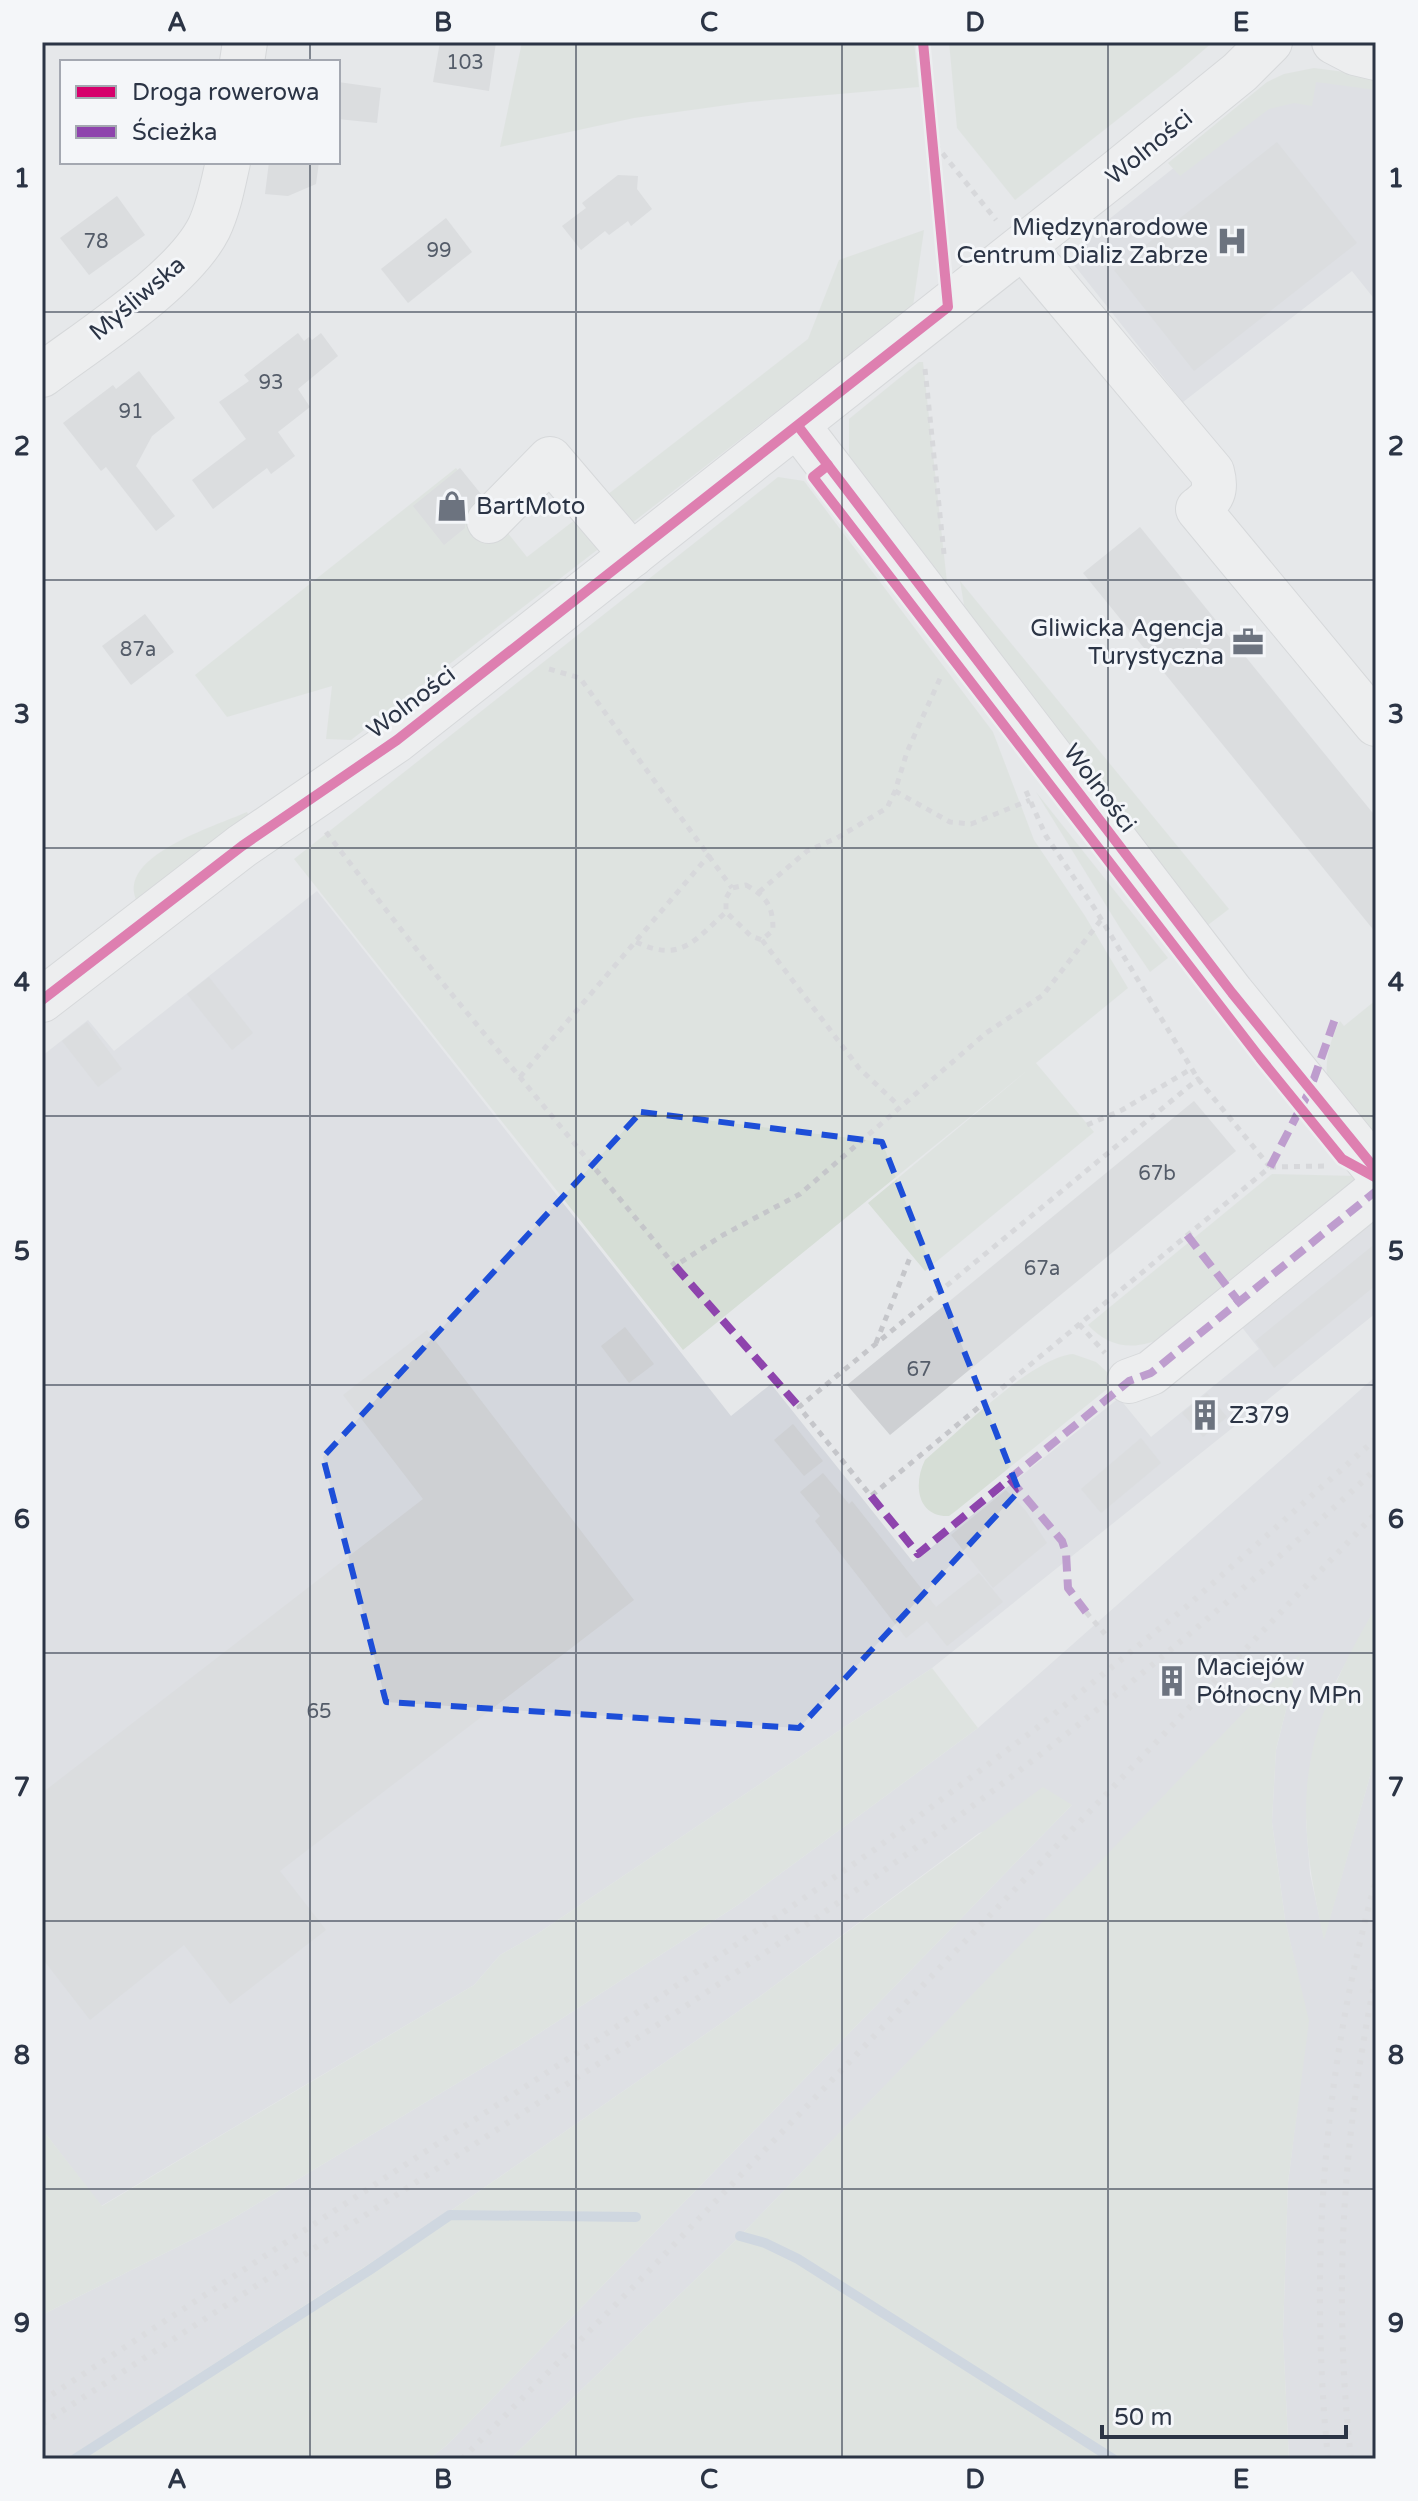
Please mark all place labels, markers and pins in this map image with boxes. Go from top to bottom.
place label: Międzynarodowe Centrum Dializ Zabrze [956,213,1208,270]
hospital icon: Międzynarodowe Centrum Dializ Zabrze [1215,224,1249,258]
shop icon: BartMoto [435,489,469,523]
place label: BartMoto [476,492,585,521]
place label: Gliwicka Agencja Turystyczna [1030,614,1224,671]
office icon: Gliwicka Agencja Turystyczna [1231,625,1265,659]
building icon: Z379 [1188,1398,1222,1432]
place label: Z379 [1229,1401,1290,1430]
place label: Maciejów Północny MPn [1196,1653,1362,1710]
building icon: Maciejów Północny MPn [1155,1664,1189,1698]

